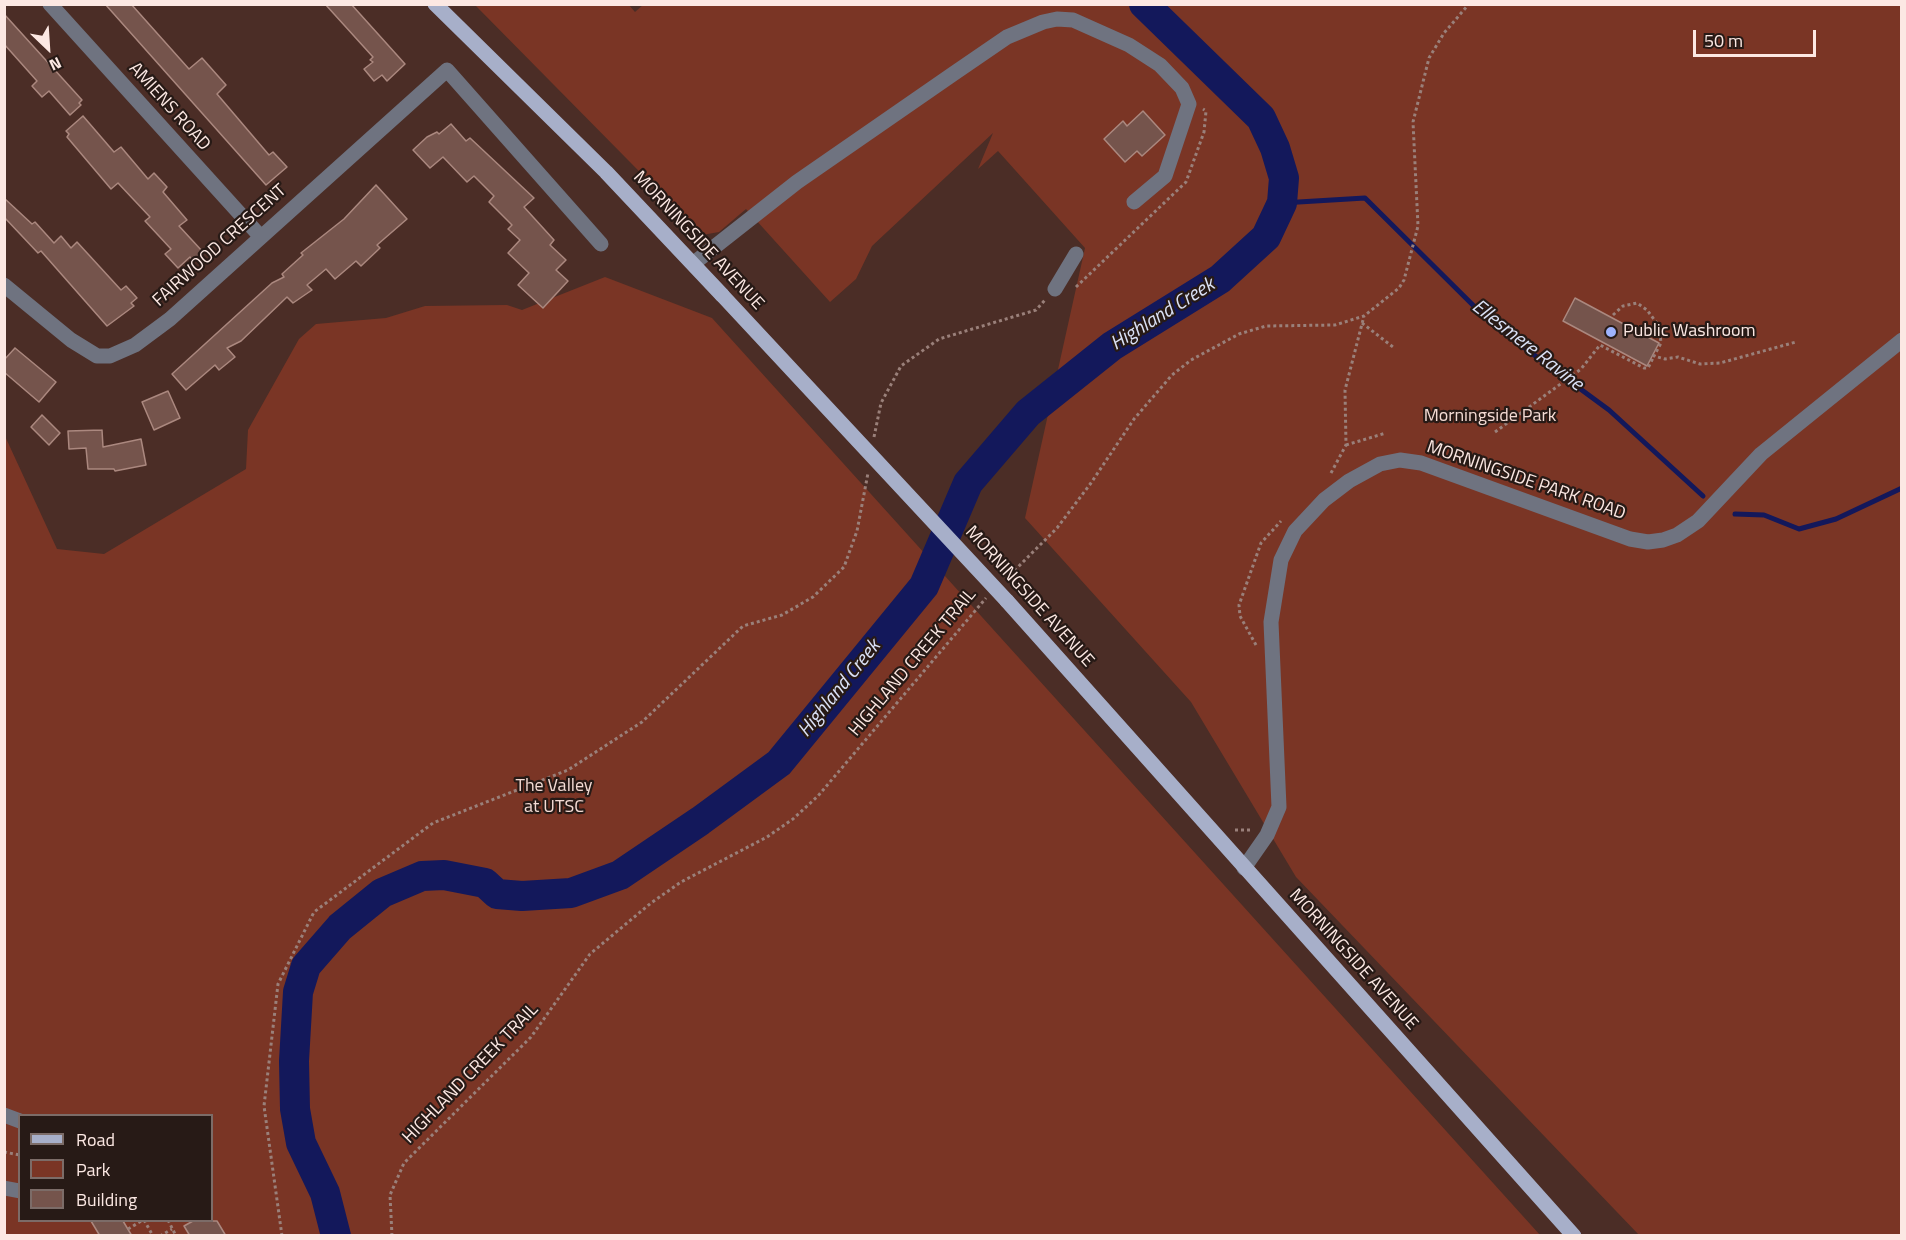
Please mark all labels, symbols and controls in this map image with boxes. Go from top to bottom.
north arrow [18,18,78,78]
scale bar [1696,18,1819,56]
text: 50 m [1704,27,1743,54]
text: N [46,51,66,78]
street label: AMIENS ROAD [124,58,214,156]
street label: MORNINGSIDE AVENUE [628,167,768,315]
street label: FAIRWOOD CRESCENT [149,180,291,312]
water label: Highland Creek [1107,274,1219,356]
water label: Ellesmere Ravine [1467,295,1587,397]
place label: Public Washroom [1623,321,1755,343]
marker: Public Washroom [1604,325,1618,339]
park label: Morningside Park [1424,406,1556,428]
street label: MORNINGSIDE PARK ROAD [1424,437,1628,525]
street label: MORNINGSIDE AVENUE [960,522,1098,672]
street label: HIGHLAND CREEK TRAIL [845,585,981,741]
water label: Highland Creek [794,636,886,742]
park label: The Valley at UTSC [515,776,593,818]
street label: MORNINGSIDE AVENUE [1284,885,1422,1035]
street label: HIGHLAND CREEK TRAIL [399,1000,543,1148]
legend [18,1114,213,1222]
text: Road [76,1126,115,1153]
text: Park [76,1156,110,1183]
text: Building [76,1186,137,1213]

